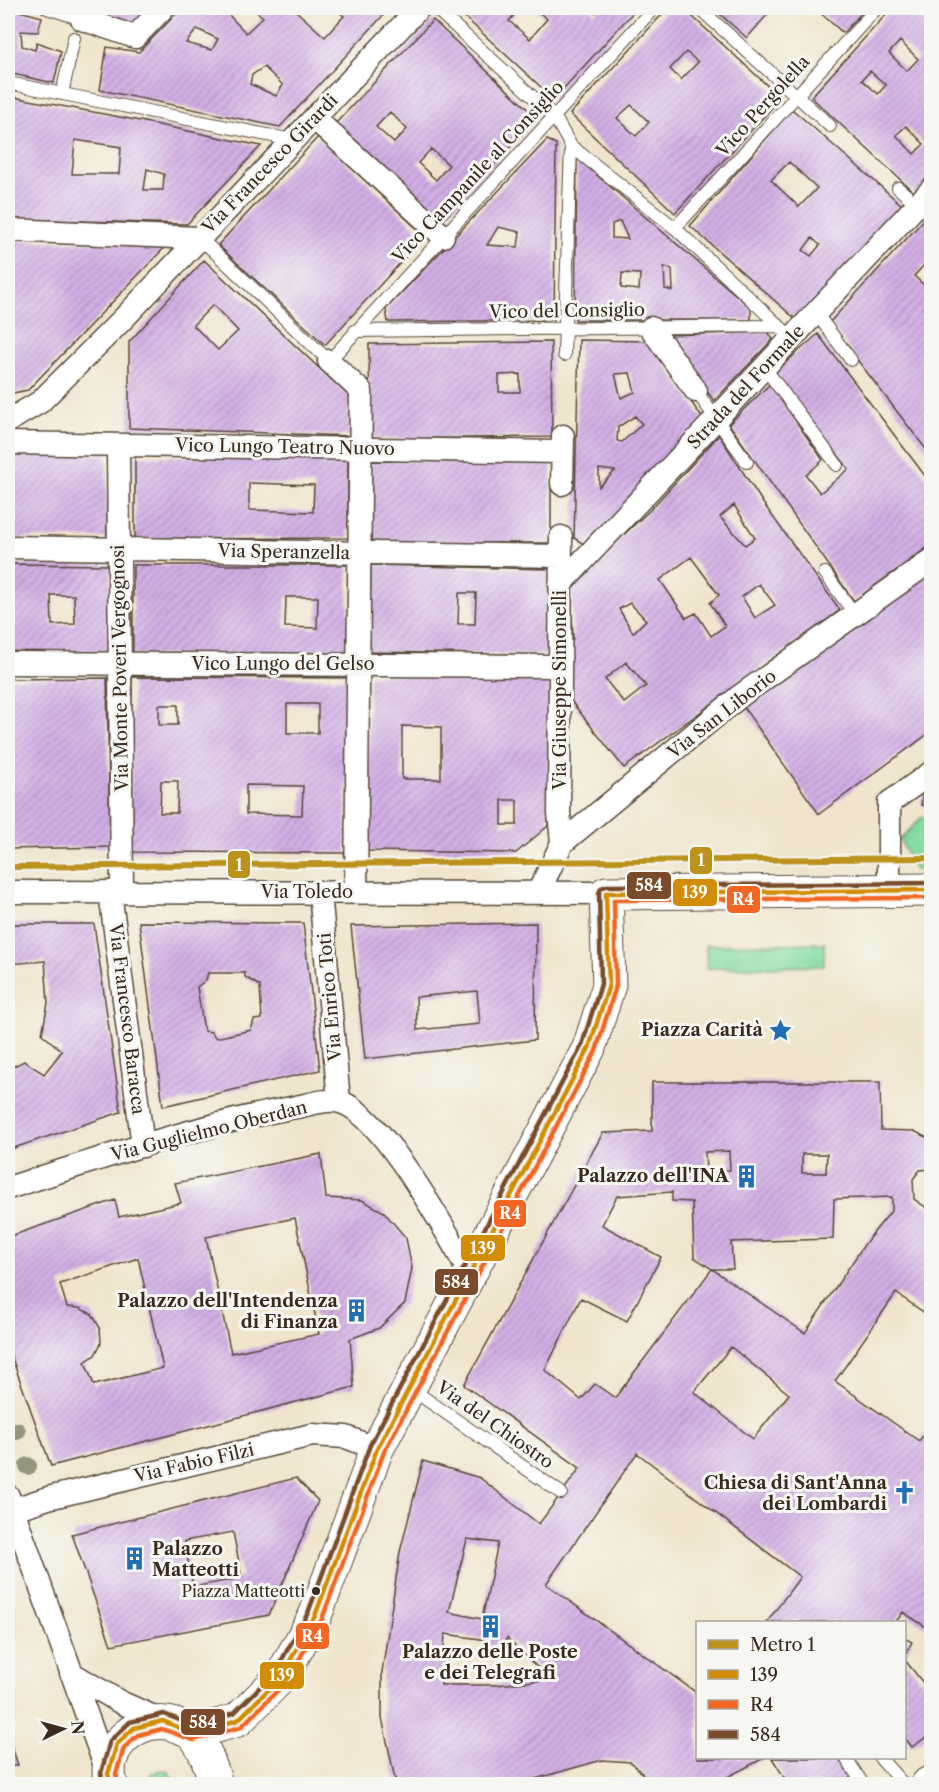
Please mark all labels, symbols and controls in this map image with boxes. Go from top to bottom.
street label: Vico Pergolella [711,50,815,162]
street label: Vico Campanile al Consiglio [387,76,569,269]
street label: Via Francesco Girardi [197,89,343,239]
street label: Vico del Consiglio [488,299,645,323]
street label: Strada del Formale [683,320,809,454]
street label: Vico Lungo Teatro Nuovo [174,434,395,460]
street label: Via Speranzella [217,540,351,564]
street label: Via Monte Poveri Vergognosi [107,544,133,793]
street label: Via Giuseppe Simonelli [549,589,571,791]
street label: Vico Lungo del Gelso [190,653,375,675]
street label: Via San Liborio [662,665,781,764]
line badge: 1 [689,846,713,875]
line badge: 1 [227,850,251,879]
text: 1 [697,850,705,870]
text: 1 [235,855,243,875]
line badge: 584 [626,871,672,900]
text: 584 [635,875,663,895]
line badge: 139 [672,878,718,907]
street label: Via Toledo [260,881,353,903]
text: 139 [682,882,708,902]
line badge: R4 [726,885,761,914]
text: R4 [732,889,754,909]
street label: Via Francesco Baracca [104,921,150,1116]
street label: Via Enrico Toti [313,931,347,1063]
place icon: Piazza Carità [768,1017,794,1043]
place label: Piazza Carità [641,1019,764,1041]
street label: Via Guglielmo Oberdan [108,1096,309,1166]
building icon: Palazzo dell'INA [734,1163,760,1189]
place label: Palazzo dell'INA [577,1165,730,1187]
line badge: R4 [493,1199,527,1228]
text: R4 [499,1203,521,1223]
line badge: 139 [460,1234,506,1262]
text: 139 [470,1238,496,1258]
line badge: 584 [434,1268,479,1296]
text: 584 [442,1272,470,1292]
place label: Palazzo dell'Intendenza di Finanza [117,1290,339,1333]
building icon: Palazzo dell'Intendenza di Finanza [343,1298,369,1324]
street label: Via del Chiostro [431,1376,558,1474]
street label: Via Fabio Filzi [131,1438,257,1488]
place label: Chiesa di Sant'Anna dei Lombardi [704,1472,888,1515]
church icon: Chiesa di Sant'Anna dei Lombardi [892,1480,918,1506]
place label: Palazzo Matteotti [152,1538,240,1581]
building icon: Palazzo Matteotti [121,1546,147,1572]
place label: Piazza Matteotti [181,1581,305,1601]
marker: Piazza Matteotti [310,1585,322,1597]
building icon: Palazzo delle Poste e dei Telegrafi [477,1613,503,1639]
legend [696,1621,906,1759]
line badge: R4 [295,1622,330,1650]
text: R4 [301,1626,323,1646]
text: Metro 1 [750,1634,815,1656]
place label: Palazzo delle Poste e dei Telegrafi [402,1641,578,1684]
line badge: 139 [259,1661,305,1690]
text: 139 [750,1664,778,1686]
text: 139 [269,1665,295,1685]
text: R4 [750,1694,773,1716]
north arrow [33,1699,93,1759]
line badge: 584 [180,1708,226,1736]
text: 584 [189,1712,217,1732]
text: N [67,1720,89,1736]
text: 584 [750,1724,781,1746]

